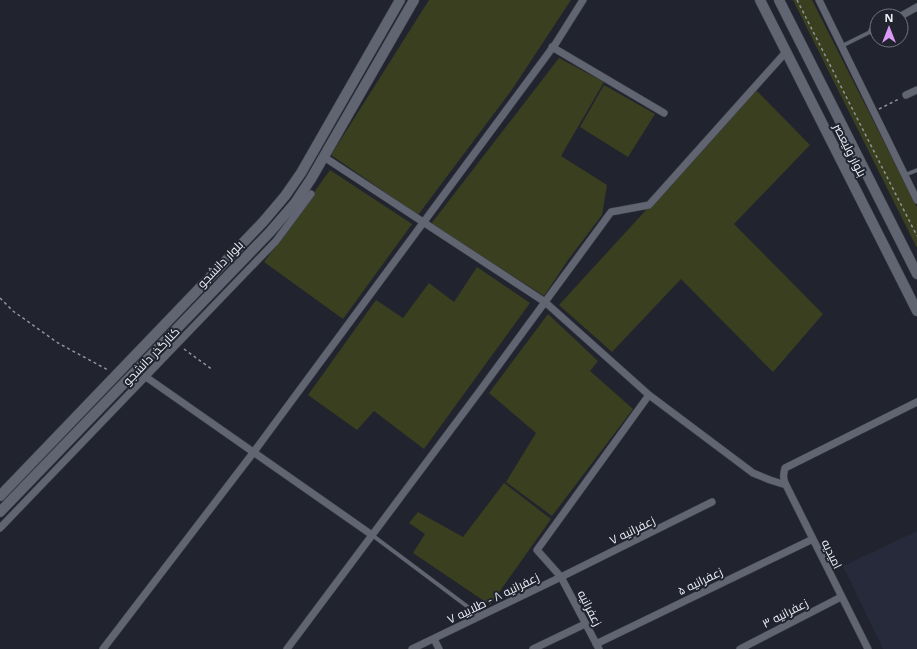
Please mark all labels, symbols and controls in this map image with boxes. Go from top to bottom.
north arrow [869,8,909,48]
text: N [885,10,893,25]
street label: بلوار ولیعصر [829,120,871,180]
street label: بلوار دانشجو [193,236,247,292]
street label: کنارگذر دانشجو [119,323,183,389]
street label: زعفرانیه ۷ [606,512,658,548]
street label: امیدیه [818,536,846,572]
street label: زعفرانیه ۵ [675,563,725,599]
street label: زعفرانیه ۸ - طلاییه ۷ [444,568,542,628]
street label: زعفرانیه [574,587,606,629]
street label: زعفرانیه ۳ [759,594,811,632]

